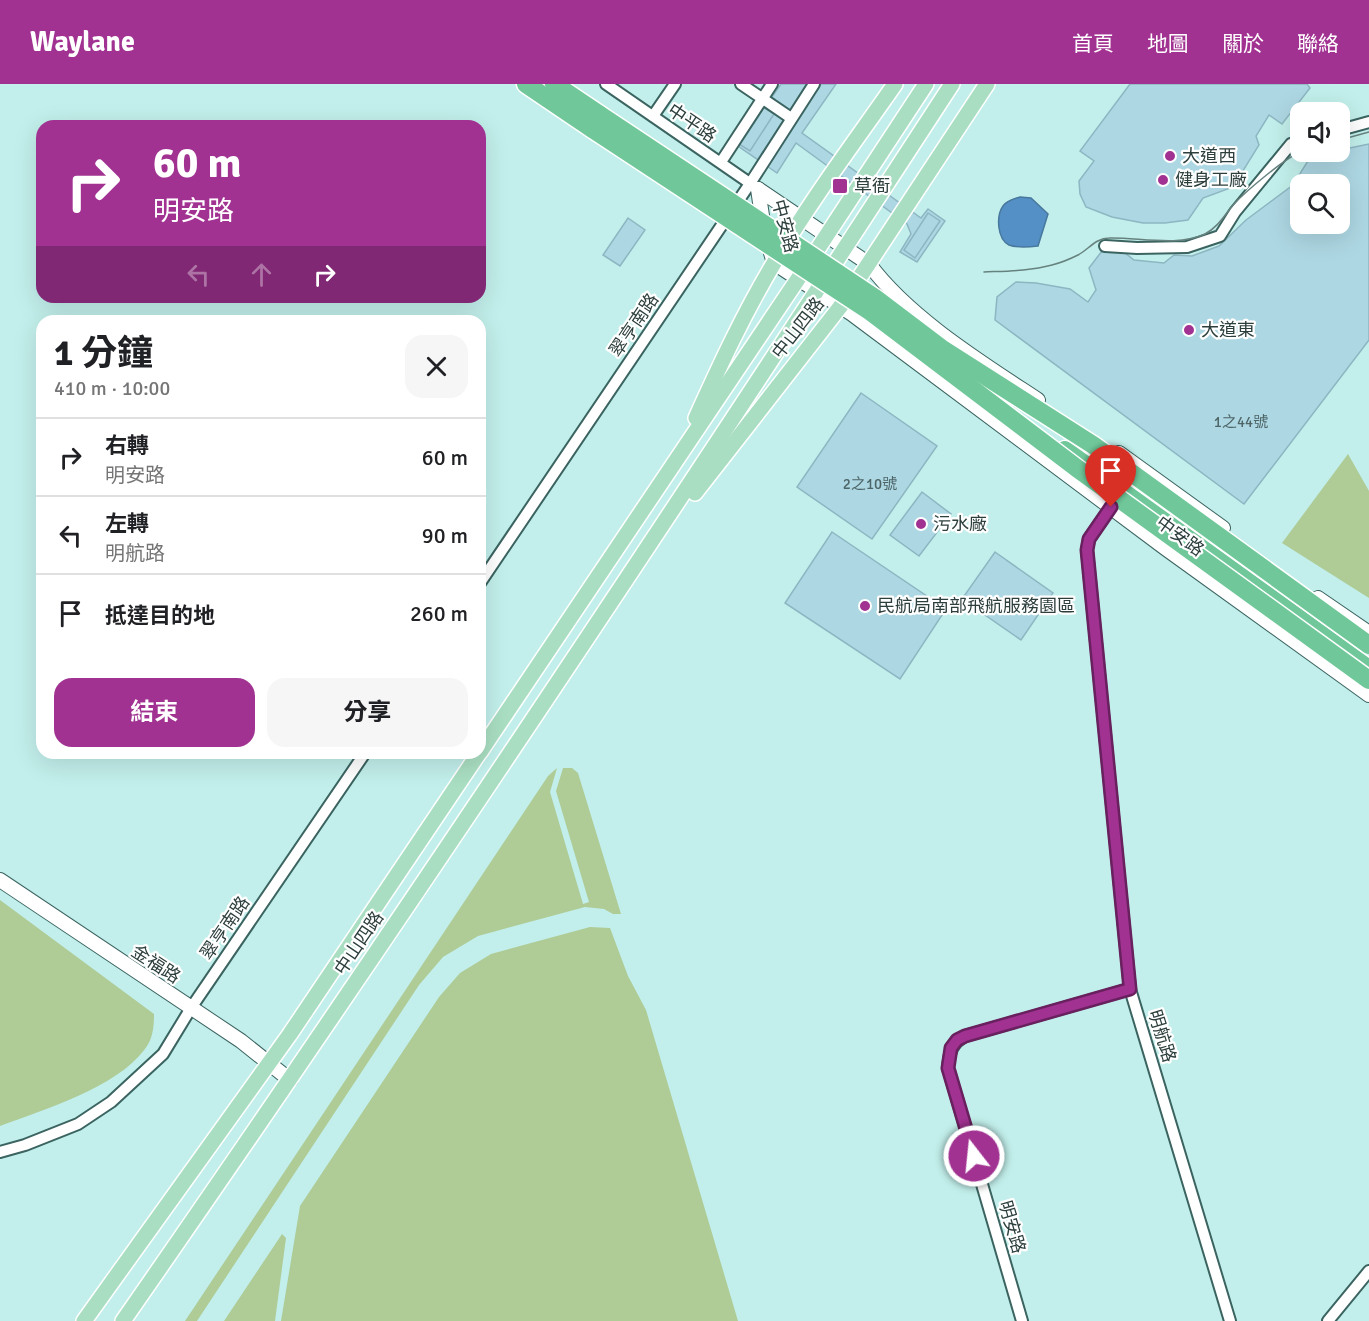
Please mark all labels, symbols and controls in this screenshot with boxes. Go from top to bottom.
text: Waylane [30,25,135,59]
text: 首頁 [1072,31,1114,57]
text: 地圖 [1147,31,1189,57]
text: 關於 [1222,31,1264,57]
text: 聯絡 [1297,31,1339,57]
street label: 中平路 [663,99,721,147]
map controls [1290,102,1350,234]
button: sound [1290,102,1350,162]
text: 60 m [153,138,242,189]
icon: right [54,144,132,222]
place label: 大道西 [1182,145,1236,167]
marker: 大道西 [1163,149,1177,163]
place label: 健身工廠 [1175,169,1247,191]
marker: 健身工廠 [1156,173,1170,187]
button: search [1290,174,1350,234]
place label: 草衙 [854,175,890,197]
marker: 草衙 [831,177,849,195]
text: 明安路 [153,195,234,228]
street label: 中安路 [767,197,803,255]
icon: left [182,258,215,291]
icon: ahead [245,258,278,291]
icon: right [308,258,341,291]
street label: 翠亨南路 [605,289,663,361]
street label: 中山四路 [767,293,829,363]
place label: 大道東 [1201,319,1255,341]
marker: 大道東 [1182,323,1196,337]
text: 1 分鐘 [54,331,153,376]
button: close [405,335,468,398]
text: 410 m · 10:00 [54,376,170,401]
house number: 1之44號 [1214,413,1268,431]
text: 右轉 [105,432,149,459]
icon: right [54,441,87,474]
text: 60 m [422,444,468,471]
pin [1085,445,1136,507]
icon: arrive [1094,454,1127,487]
text: 明安路 [105,463,165,488]
house number: 2之10號 [843,475,897,493]
text: 左轉 [105,510,149,537]
street label: 中安路 [1152,511,1208,561]
place label: 污水廠 [933,513,987,535]
marker: 污水廠 [914,517,928,531]
icon: left [54,519,87,552]
text: 90 m [422,522,468,549]
text: 明航路 [105,541,165,566]
place label: 民航局南部飛航服務園區 [877,595,1075,617]
icon: arrive [54,597,87,630]
marker: 民航局南部飛航服務園區 [858,599,872,613]
text: 260 m [410,600,468,627]
text: 抵達目的地 [105,602,215,629]
button: 結束 [54,678,255,747]
button: 分享 [267,678,468,747]
street label: 翠亨南路 [196,892,254,964]
street label: 中山四路 [330,907,388,979]
street label: 金福路 [127,940,185,988]
street label: 明航路 [1144,1007,1180,1065]
position arrow [942,1124,1006,1188]
street label: 明安路 [994,1198,1030,1256]

